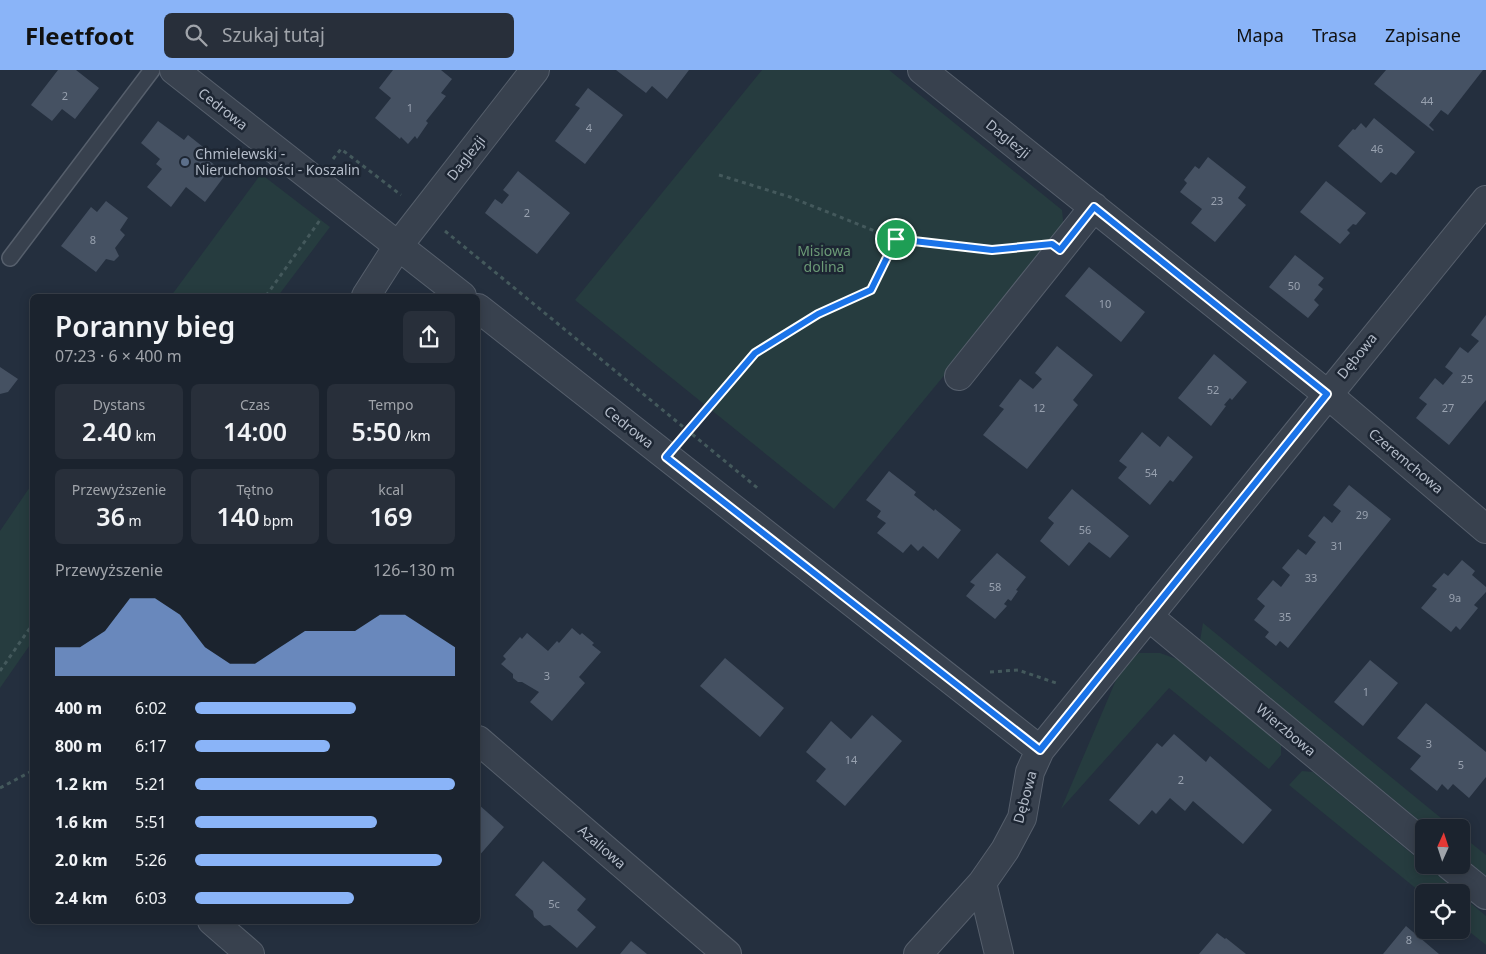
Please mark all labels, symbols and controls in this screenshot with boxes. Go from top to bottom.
search box [164,13,514,58]
text: Fleetfoot [25,19,134,52]
icon: search [182,21,210,49]
text: Szukaj tutaj [222,22,325,48]
text: Mapa [1236,23,1284,47]
text: Trasa [1312,23,1357,47]
text: Zapisane [1385,23,1461,47]
street label: Cedrowa [195,83,252,134]
house number: 2 [62,88,68,103]
house number: 44 [1421,93,1434,108]
house number: 1 [407,100,413,115]
street label: Daglezji [982,115,1034,162]
house number: 4 [586,120,593,135]
street label: Daglezji [442,131,489,184]
house number: 46 [1371,141,1383,156]
place label: Chmielewski - Nieruchomości - Koszalin [195,144,360,179]
marker: Chmielewski - Nieruchomości - Koszalin [179,156,191,168]
house number: 23 [1211,193,1223,208]
house number: 2 [524,205,530,220]
pin [875,218,917,260]
icon: arrive [882,225,910,253]
house number: 8 [90,232,96,247]
park label: Misiowa dolina [797,241,851,276]
house number: 50 [1288,278,1300,293]
house number: 10 [1099,296,1111,311]
text: Poranny bieg [55,307,235,345]
button: share [403,311,455,363]
street label: Dębowa [1332,329,1381,383]
text: 07:23 · 6 × 400 m [55,345,182,367]
house number: 25 [1461,371,1473,386]
house number: 52 [1207,382,1219,397]
text: Dystans [93,395,145,414]
text: Czas [240,395,270,414]
text: Tempo [369,395,413,414]
house number: 12 [1033,400,1045,415]
house number: 27 [1442,400,1454,415]
street label: Cedrowa [601,401,658,452]
text: 2.40 [82,414,132,448]
text: 14:00 [223,414,287,448]
text: 5:50 [351,414,401,448]
street label: Czeremchowa [1365,424,1448,498]
text: km [132,426,156,445]
text: /km [401,426,431,445]
house number: 54 [1145,465,1158,480]
text: Przewyższenie [72,480,166,499]
text: Tętno [237,480,273,499]
text: kcal [378,480,404,499]
text: 36 [96,499,125,533]
text: 140 [217,499,259,533]
text: 169 [370,499,412,533]
house number: 29 [1356,507,1368,522]
text: m [125,511,142,530]
text: bpm [259,511,293,530]
house number: 56 [1079,522,1091,537]
house number: 31 [1331,538,1343,553]
text: Przewyższenie [55,559,163,581]
text: 126–130 m [373,559,455,581]
house number: 33 [1305,570,1317,585]
house number: 58 [989,579,1001,594]
house number: 9a [1449,590,1461,605]
house number: 35 [1279,609,1291,624]
house number: 3 [544,668,550,683]
house number: 1 [1363,684,1369,699]
text: 400 m [55,697,102,719]
text: 6:02 [135,697,167,719]
street label: Wierzbowa [1252,699,1320,760]
text: 800 m [55,735,102,757]
text: 6:17 [135,735,167,757]
house number: 3 [1426,736,1432,751]
house number: 14 [845,752,858,767]
house number: 5 [1458,757,1464,772]
street label: Dębowa [1008,768,1041,825]
house number: 2 [1178,772,1184,787]
text: 1.2 km [55,773,107,795]
text: 5:21 [135,773,167,795]
text: 1.6 km [55,811,107,833]
text: 5:51 [135,811,167,833]
north arrow [1415,819,1470,874]
map controls [1415,819,1470,939]
street label: Azaliowa [574,821,630,873]
text: 2.0 km [55,849,107,871]
text: 5:26 [135,849,167,871]
button: locate [1415,884,1470,939]
text: 2.4 km [55,887,107,909]
text: 6:03 [135,887,167,909]
house number: 5c [548,896,560,911]
house number: 8 [1406,932,1412,947]

